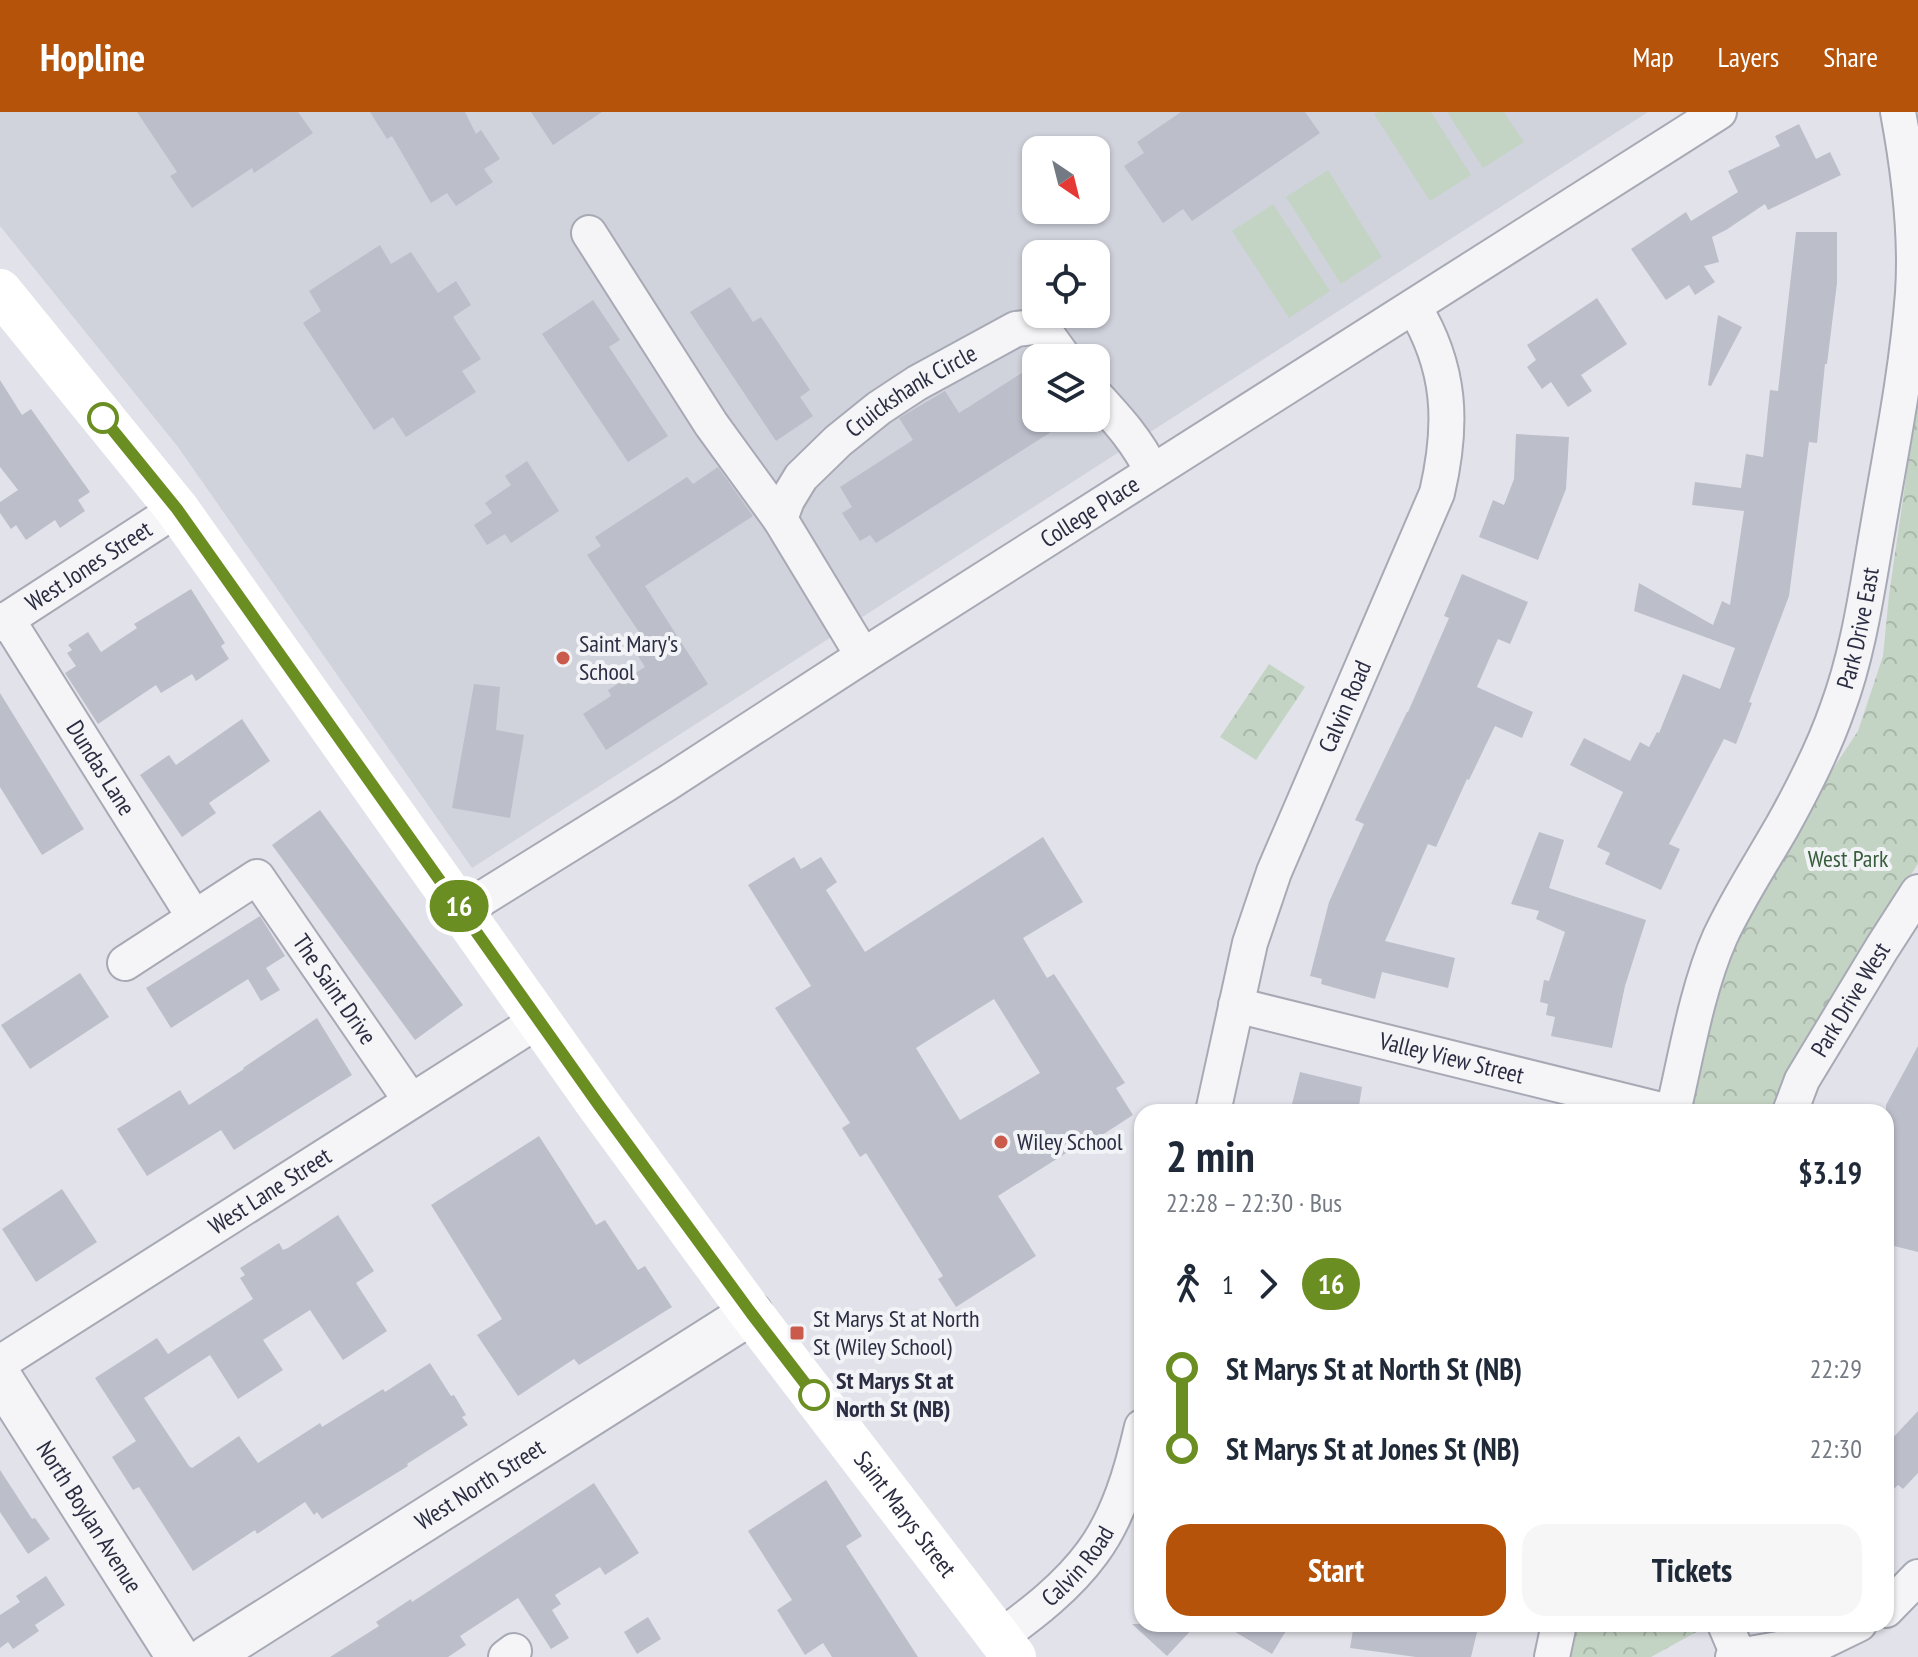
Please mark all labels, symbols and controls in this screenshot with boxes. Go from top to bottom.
text: Hopline [40,32,145,81]
text: Map [1632,38,1674,75]
text: Layers [1718,38,1779,75]
text: Share [1823,38,1878,75]
north arrow [1022,136,1110,224]
map controls [1022,136,1110,432]
button: locate [1022,240,1110,328]
street label: Cruickshank Circle [839,337,982,444]
button: layers [1022,344,1110,432]
unlabelled marker [88,403,118,433]
street label: College Place [1034,469,1145,554]
street label: West Jones Street [20,513,158,618]
street label: Park Drive East [1829,565,1886,693]
place label: Saint Mary's School [579,628,678,687]
marker: Saint Mary's School [554,649,572,667]
street label: Calvin Road [1311,656,1378,757]
street label: Dundas Lane [60,714,142,821]
park label: West Park [1808,843,1889,874]
line badge: 16 [423,880,495,932]
text: 16 [446,887,472,924]
street label: The Saint Drive [286,928,384,1050]
street label: Park Drive West [1804,936,1897,1062]
street label: Valley View Street [1375,1025,1528,1091]
place label: Wiley School [1017,1126,1123,1157]
text: 2 min [1166,1127,1255,1184]
marker: Wiley School [992,1133,1010,1151]
street label: West Lane Street [203,1140,337,1241]
text: $3.19 [1798,1153,1862,1192]
text: 22:28 – 22:30 · Bus [1166,1186,1342,1219]
icon: walk [1166,1262,1210,1306]
icon: forward [1246,1262,1290,1306]
text: 16 [1318,1265,1344,1302]
text: 1 [1222,1268,1234,1301]
place label: St Marys St at North St (Wiley School) [813,1303,980,1362]
marker: St Marys St at North St (Wiley School) [788,1324,806,1342]
text: St Marys St at North St (NB) [1226,1349,1522,1388]
text: 22:29 [1810,1352,1862,1385]
place label: St Marys St at North St (NB) [836,1365,954,1424]
marker: St Marys St at North St (NB) [799,1380,829,1410]
text: St Marys St at Jones St (NB) [1226,1429,1520,1468]
street label: West North Street [409,1431,551,1537]
text: 22:30 [1810,1432,1862,1465]
street label: North Boylan Avenue [30,1435,149,1599]
street label: Saint Marys Street [847,1445,964,1584]
street label: Calvin Road [1035,1520,1121,1613]
button: Start [1166,1524,1506,1616]
button: Tickets [1522,1524,1862,1616]

